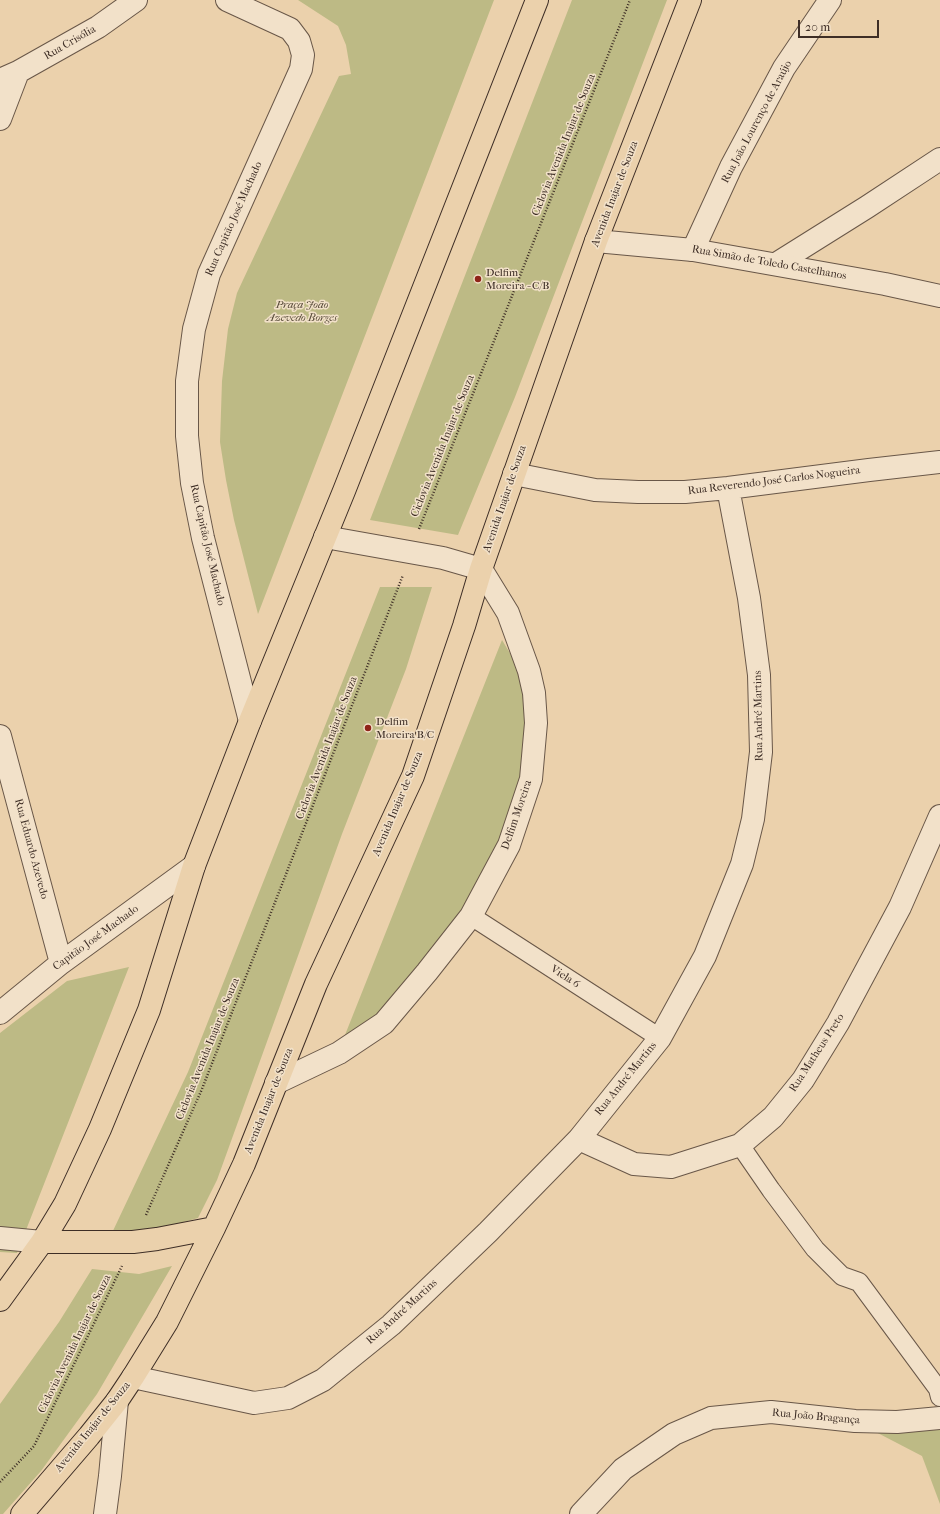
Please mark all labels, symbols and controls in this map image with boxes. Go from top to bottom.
scale bar [800,12,881,38]
text: 20 m [805,20,830,34]
street label: Rua Crisólia [42,23,98,63]
street label: Rua João Lourenço de Araújo [719,59,795,185]
street label: Ciclovia Avenida Inajar de Souza [529,72,599,218]
street label: Avenida Inajar de Souza [589,139,641,249]
street label: Rua Capitão José Machado [203,160,265,278]
street label: Rua Simão de Toledo Castelhanos [691,243,847,283]
place label: Delfim Moreira - C/B [486,266,549,292]
marker: Delfim Moreira - C/B [473,274,483,284]
park label: Praça João Azevedo Borges [267,298,337,324]
street label: Ciclovia Avenida Inajar de Souza [408,373,478,519]
street label: Avenida Inajar de Souza [480,444,530,554]
street label: Rua Reverendo José Carlos Nogueira [687,464,861,498]
street label: Rua Capitão José Machado [187,483,227,607]
street label: Rua André Martins [752,670,766,762]
street label: Ciclovia Avenida Inajar de Souza [294,675,360,821]
place label: Delfim Moreira B/C [376,715,434,741]
marker: Delfim Moreira B/C [363,723,373,733]
street label: Avenida Inajar de Souza [370,750,426,858]
street label: Delfim Moreira [499,778,535,852]
street label: Rua Eduardo Azevedo [11,797,51,901]
street label: Capitão José Machado [51,902,141,974]
street label: Viela 6 [548,963,582,991]
street label: Ciclovia Avenida Inajar de Souza [173,976,243,1122]
street label: Rua Matheus Preto [787,1011,847,1095]
street label: Rua André Martins [592,1040,660,1118]
street label: Avenida Inajar de Souza [242,1046,296,1156]
street label: Ciclovia Avenida Inajar de Souza [36,1273,114,1415]
street label: Rua André Martins [364,1277,440,1347]
street label: Avenida Inajar de Souza [52,1379,134,1475]
street label: Rua João Bragança [772,1407,860,1427]

